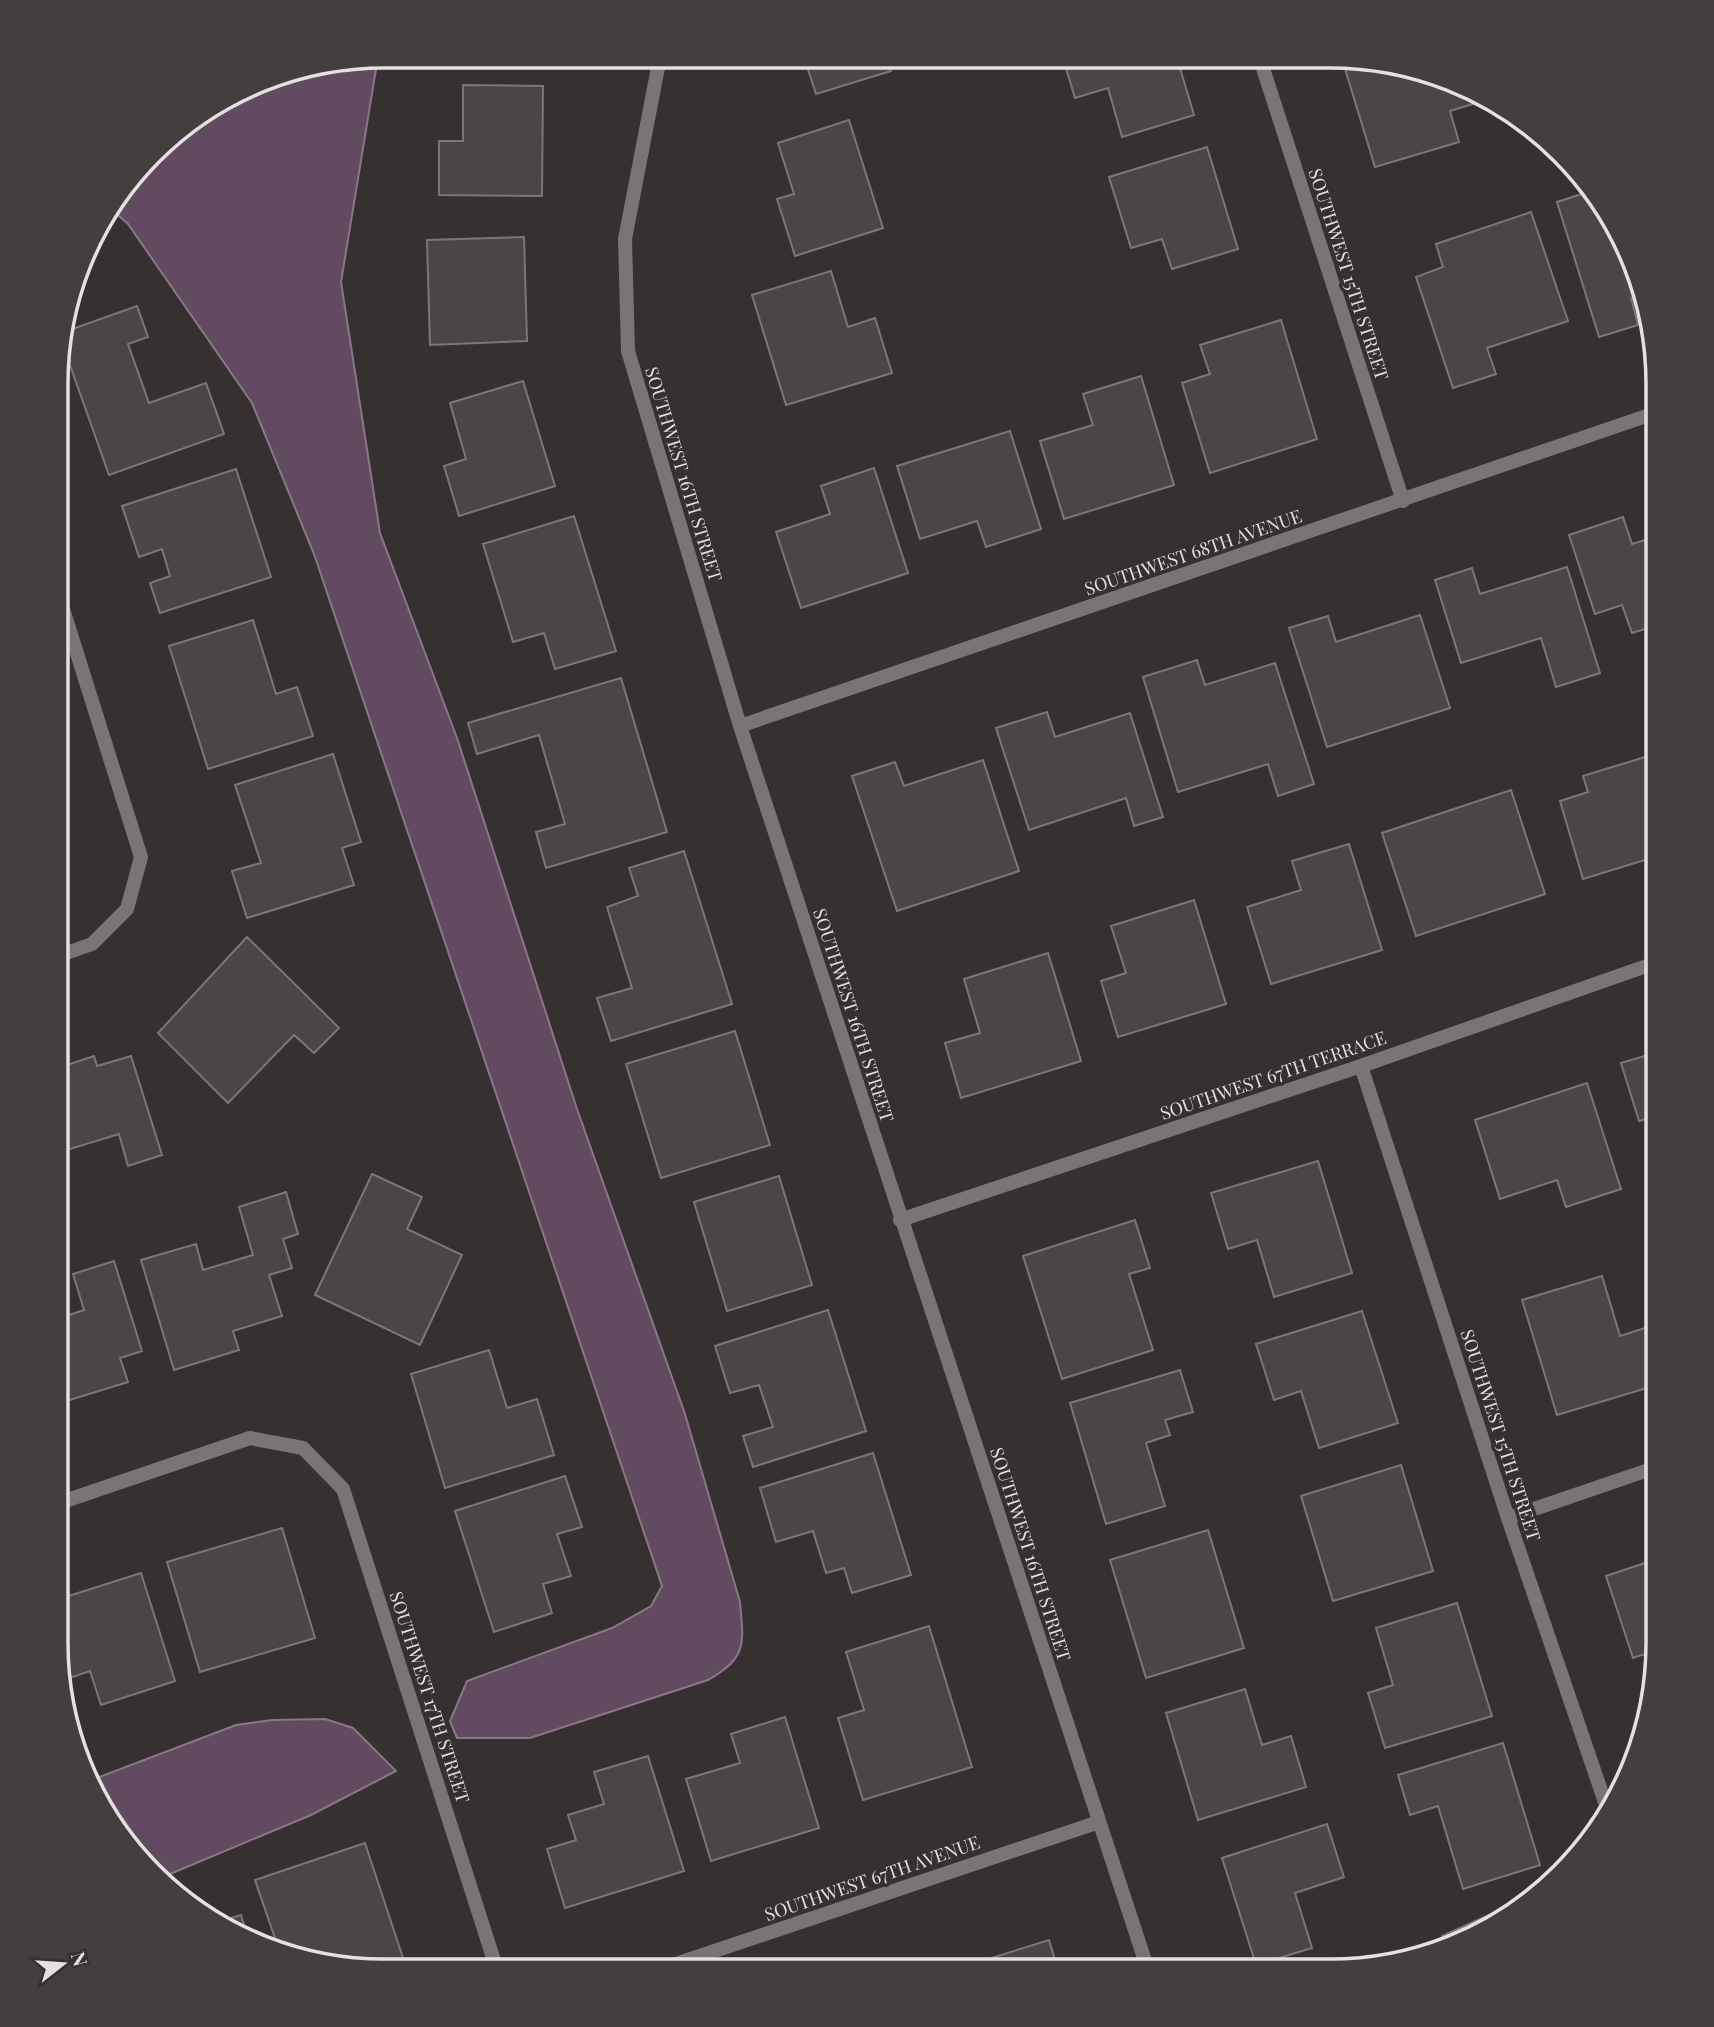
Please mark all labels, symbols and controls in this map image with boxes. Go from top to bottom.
street label: SOUTHWEST 15TH STREET [1303,165,1395,383]
street label: SOUTHWEST 16TH STREET [640,364,728,584]
street label: SOUTHWEST 68TH AVENUE [1081,503,1305,601]
street label: SOUTHWEST 16TH STREET [808,905,900,1125]
street label: SOUTHWEST 67TH TERRACE [1157,1025,1389,1125]
street label: SOUTHWEST 15TH STREET [1455,1326,1547,1544]
street label: SOUTHWEST 16TH STREET [985,1444,1077,1664]
street label: SOUTHWEST 17TH STREET [384,1588,476,1806]
street label: SOUTHWEST 67TH AVENUE [761,1830,983,1926]
north arrow [28,1929,98,1999]
text: N [66,1948,95,1969]

